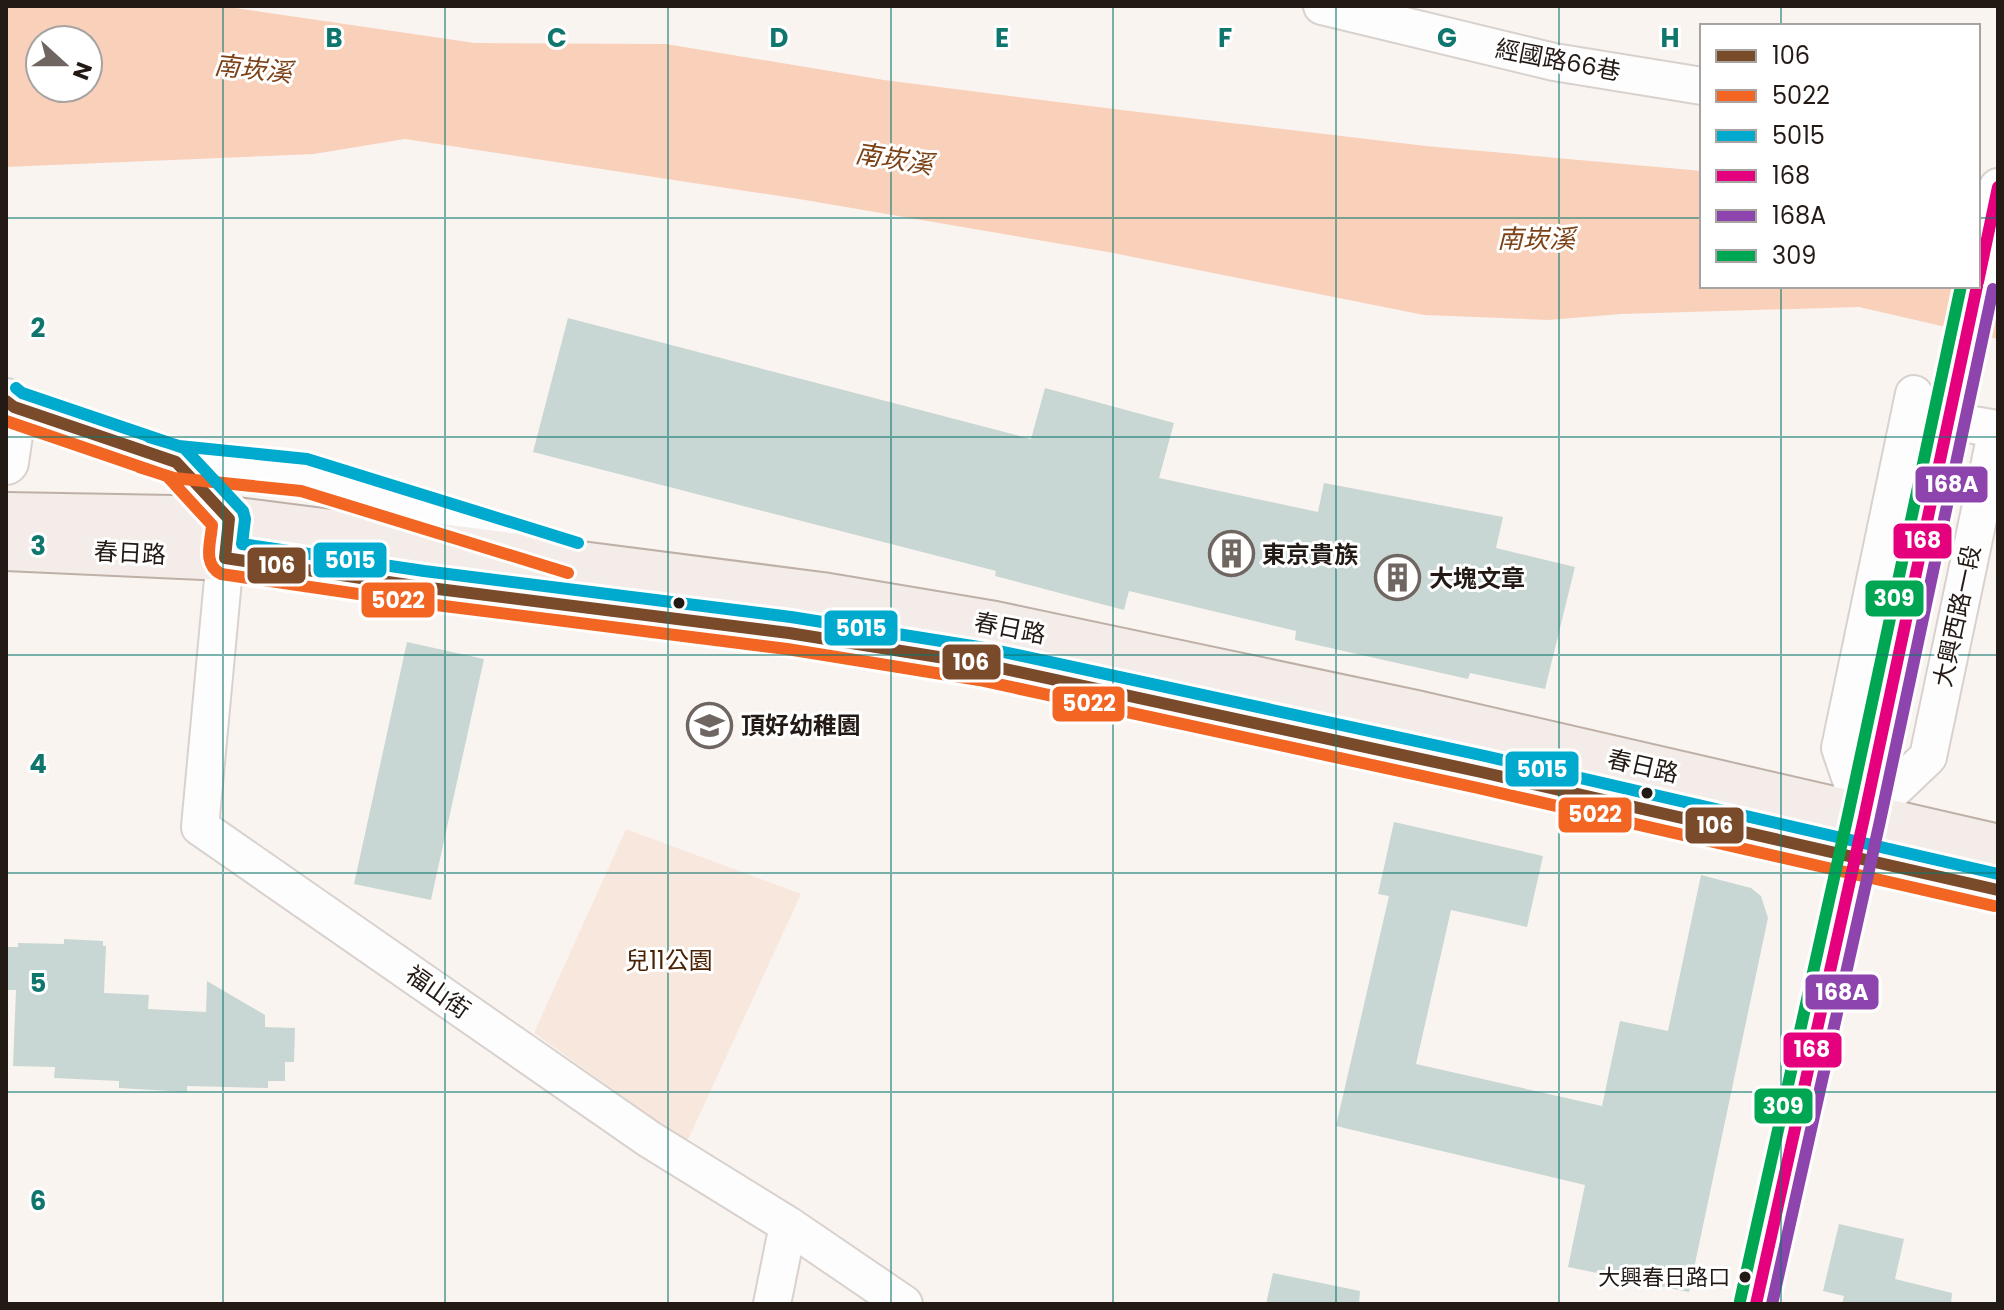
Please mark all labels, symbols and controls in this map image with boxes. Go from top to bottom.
text: B [325,20,343,56]
text: C [547,20,567,56]
text: D [770,20,789,56]
text: E [995,20,1009,56]
text: F [1218,20,1232,56]
text: G [1437,20,1457,56]
text: H [1660,20,1680,56]
north arrow [24,24,104,104]
legend [1700,24,1980,288]
street label: 經國路66巷 [1493,32,1623,88]
text: 106 [1772,39,1810,72]
water label: 南崁溪 [212,47,298,91]
text: N [65,58,100,84]
text: 5022 [1772,79,1830,112]
text: 5015 [1772,119,1825,152]
water label: 南崁溪 [853,135,939,184]
text: 168 [1772,159,1810,192]
text: 168A [1772,199,1826,232]
water label: 南崁溪 [1497,221,1579,257]
text: 309 [1772,239,1816,272]
text: 2 [31,310,46,346]
line badge: 168A [1914,465,1989,504]
text: 168A [1926,469,1978,500]
line badge: 168 [1892,522,1953,560]
text: 168 [1905,525,1941,556]
text: 3 [30,528,46,564]
building icon: 東京貴族 [1207,530,1255,578]
street label: 春日路 [93,535,167,571]
place label: 東京貴族 [1262,538,1358,571]
line badge: 5015 [312,541,388,579]
street label: 大興西路一段 [1926,542,1988,690]
text: 5015 [324,545,376,576]
line badge: 106 [246,546,307,585]
text: 106 [259,550,295,581]
building icon: 大塊文章 [1374,554,1422,602]
place label: 大塊文章 [1429,562,1525,595]
line badge: 309 [1864,579,1925,618]
line badge: 5022 [360,581,436,619]
text: 309 [1873,583,1915,614]
text: 5022 [371,585,425,616]
unlabelled marker [671,595,687,611]
street label: 春日路 [972,605,1048,651]
line badge: 5015 [823,609,899,647]
text: 5015 [835,613,887,644]
line badge: 106 [941,643,1002,681]
text: 106 [953,647,989,678]
line badge: 5022 [1051,685,1126,723]
text: 5022 [1062,688,1116,719]
school or university icon: 頂好幼稚園 [686,701,734,749]
place label: 頂好幼稚園 [741,709,861,742]
street label: 春日路 [1604,742,1682,790]
text: 4 [29,746,47,782]
line badge: 5015 [1504,750,1580,788]
text: 5015 [1516,754,1568,785]
unlabelled marker [1639,785,1655,801]
line badge: 5022 [1557,796,1633,834]
text: 5022 [1568,799,1622,830]
line badge: 106 [1684,806,1745,845]
text: 106 [1697,810,1733,841]
park label: 兒11公園 [625,944,713,977]
street label: 福山街 [399,958,477,1026]
text: 5 [30,965,46,1001]
line badge: 168A [1804,973,1880,1011]
text: 168A [1816,977,1868,1008]
line badge: 168 [1782,1031,1843,1069]
text: 168 [1794,1034,1830,1065]
line badge: 309 [1753,1087,1814,1125]
text: 309 [1762,1091,1804,1122]
text: 6 [30,1183,46,1219]
place label: 大興春日路口 [1598,1262,1730,1293]
marker: 大興春日路口 [1737,1269,1753,1285]

